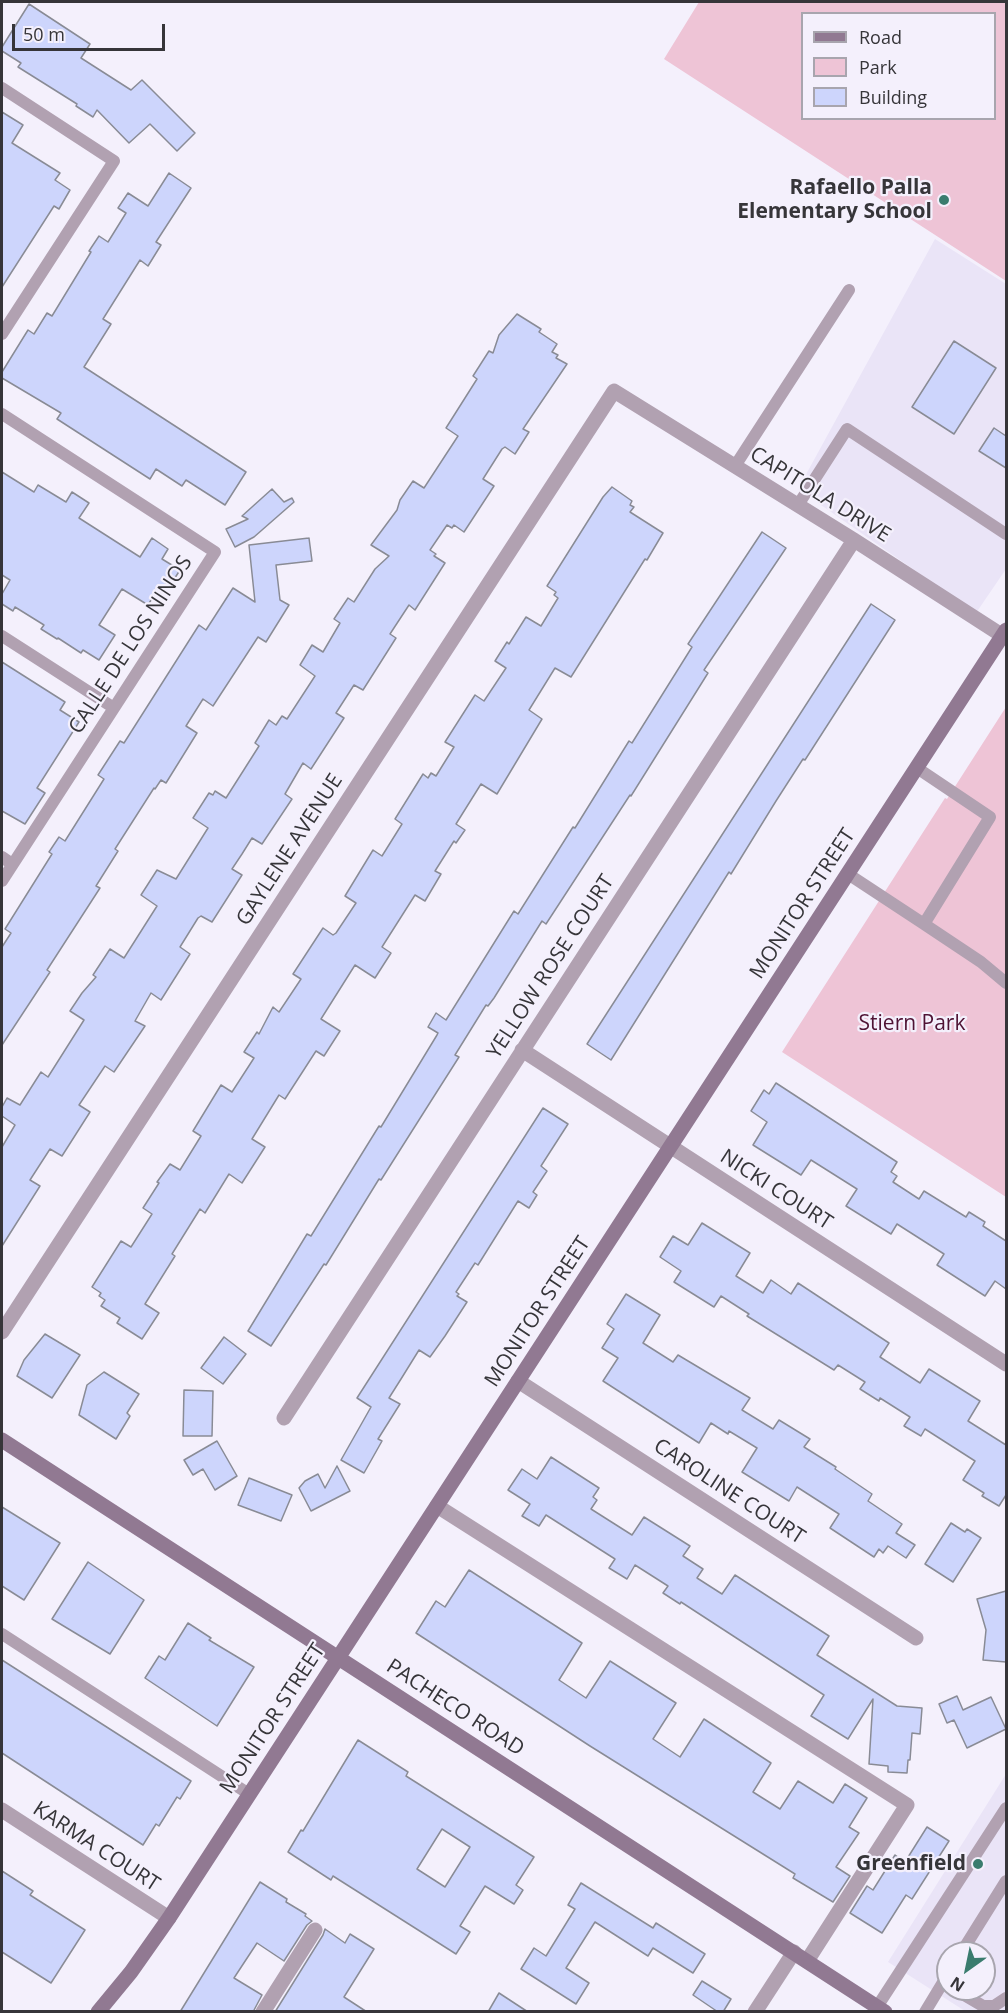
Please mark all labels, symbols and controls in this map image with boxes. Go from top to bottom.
scale bar [15,12,168,50]
legend [801,12,996,120]
text: 50 m [23,22,65,46]
text: Road [859,25,902,49]
text: Park [859,55,897,79]
text: Building [859,85,927,109]
place label: Rafaello Palla Elementary School [737,175,932,225]
marker: Rafaello Palla Elementary School [937,193,951,207]
street label: CAPITOLA DRIVE [745,442,895,548]
street label: CALLE DE LOS NINOS [64,551,198,739]
street label: GAYLENE AVENUE [231,769,349,931]
street label: MONITOR STREET [745,824,861,984]
street label: YELLOW ROSE COURT [482,870,620,1064]
park label: Stiern Park [859,1011,965,1037]
street label: NICKI COURT [715,1144,837,1236]
street label: MONITOR STREET [480,1232,596,1392]
street label: CAROLINE COURT [649,1434,809,1550]
street label: MONITOR STREET [215,1639,331,1799]
street label: PACHECO ROAD [381,1654,529,1762]
street label: KARMA COURT [28,1797,164,1897]
place label: Greenfield [856,1851,966,1877]
marker: Greenfield [971,1857,985,1871]
north arrow [936,1941,996,2001]
text: N [946,1972,969,1997]

